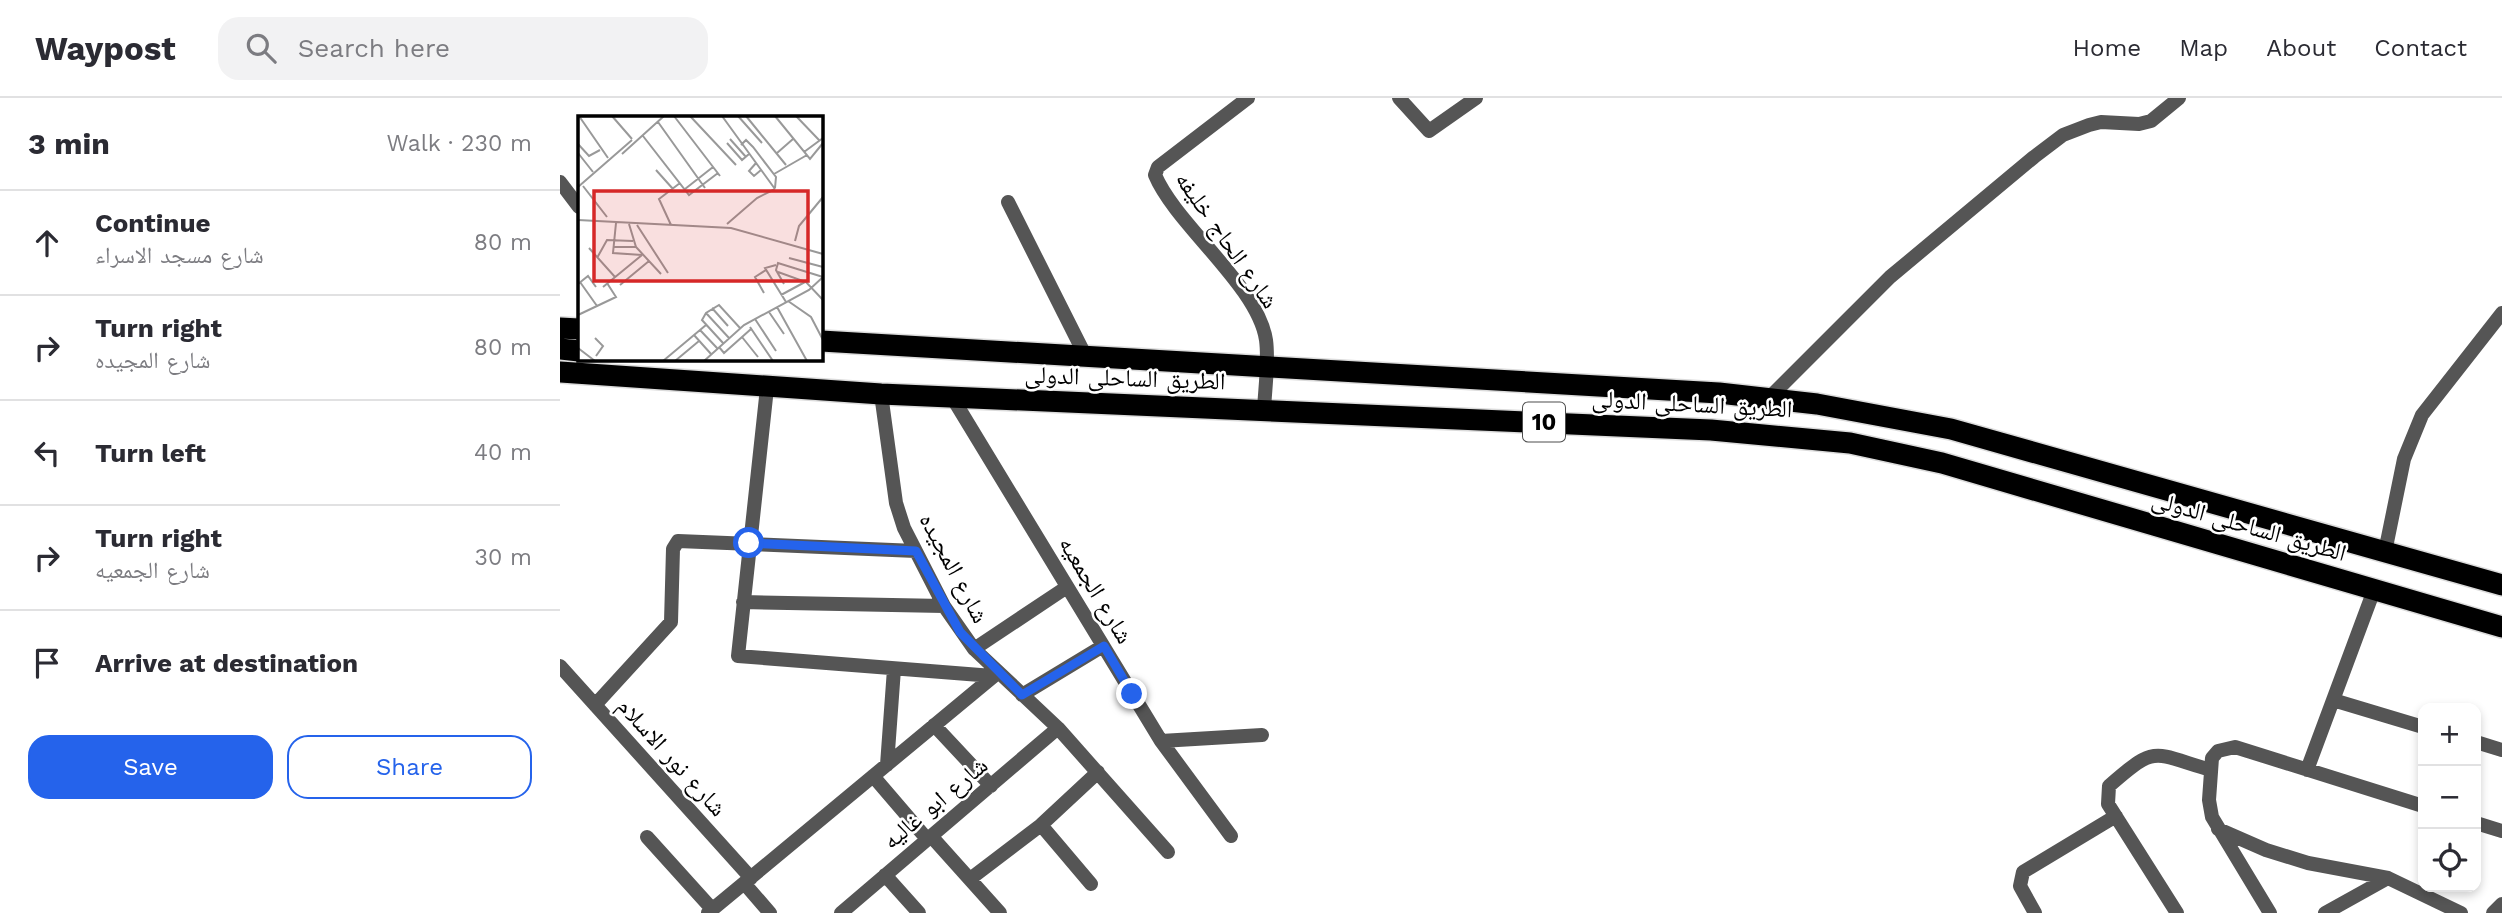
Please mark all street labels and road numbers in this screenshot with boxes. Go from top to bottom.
street label: شارع الحاج خليفه [1169,166,1284,314]
street label: الطريق الساحلى الدولى [1024,361,1226,395]
street label: الطريق الساحلى الدولى [1591,385,1793,423]
road number: 10 [1523,402,1565,442]
street label: الطريق الساحلى الدولى [2149,485,2349,567]
street label: شارع المجيده [913,508,995,628]
street label: شارع الجمعيه [1052,531,1139,649]
street label: شارع نور الاسلام [610,692,732,823]
street label: شارع ابو غاليه [877,751,994,856]

